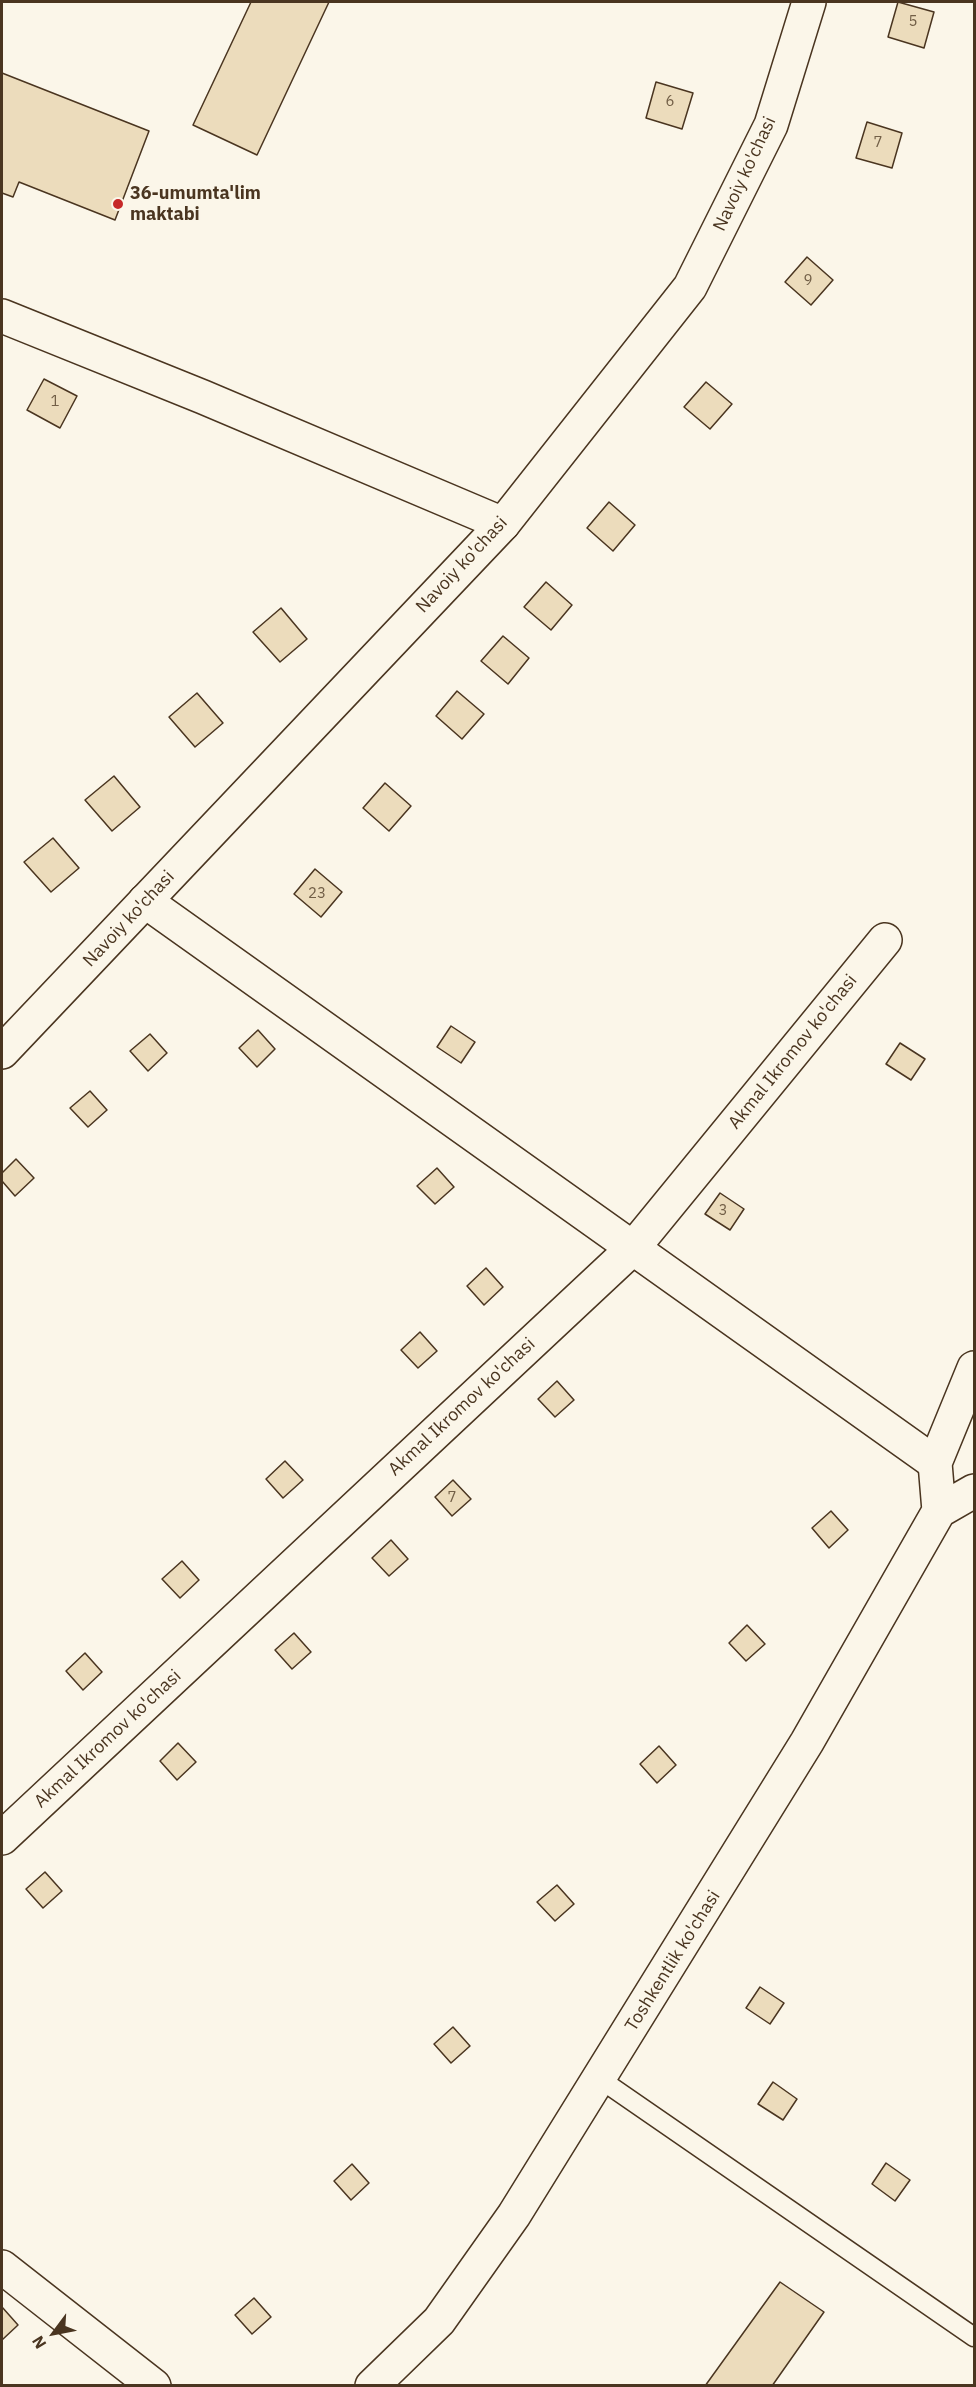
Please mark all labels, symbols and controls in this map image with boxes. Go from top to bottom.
house number: 5 [909,13,917,31]
house number: 6 [666,93,674,111]
street label: Navoiy ko'chasi [709,113,781,235]
house number: 7 [874,134,882,152]
place label: 36-umumta'lim maktabi [130,183,261,226]
marker: 36-umumta'lim maktabi [111,197,125,211]
house number: 9 [804,272,812,290]
house number: 1 [51,393,59,411]
street label: Navoiy ko'chasi [412,512,512,618]
street label: Navoiy ko'chasi [79,866,179,972]
house number: 23 [308,885,326,903]
street label: Akmal Ikromov ko'chasi [724,970,862,1134]
house number: 3 [719,1202,727,1220]
street label: Akmal Ikromov ko'chasi [384,1333,540,1481]
house number: 7 [448,1489,456,1507]
street label: Akmal Ikromov ko'chasi [30,1665,186,1813]
street label: Toshkentlik ko'chasi [621,1887,725,2035]
north arrow [24,2303,84,2363]
text: N [27,2332,50,2353]

